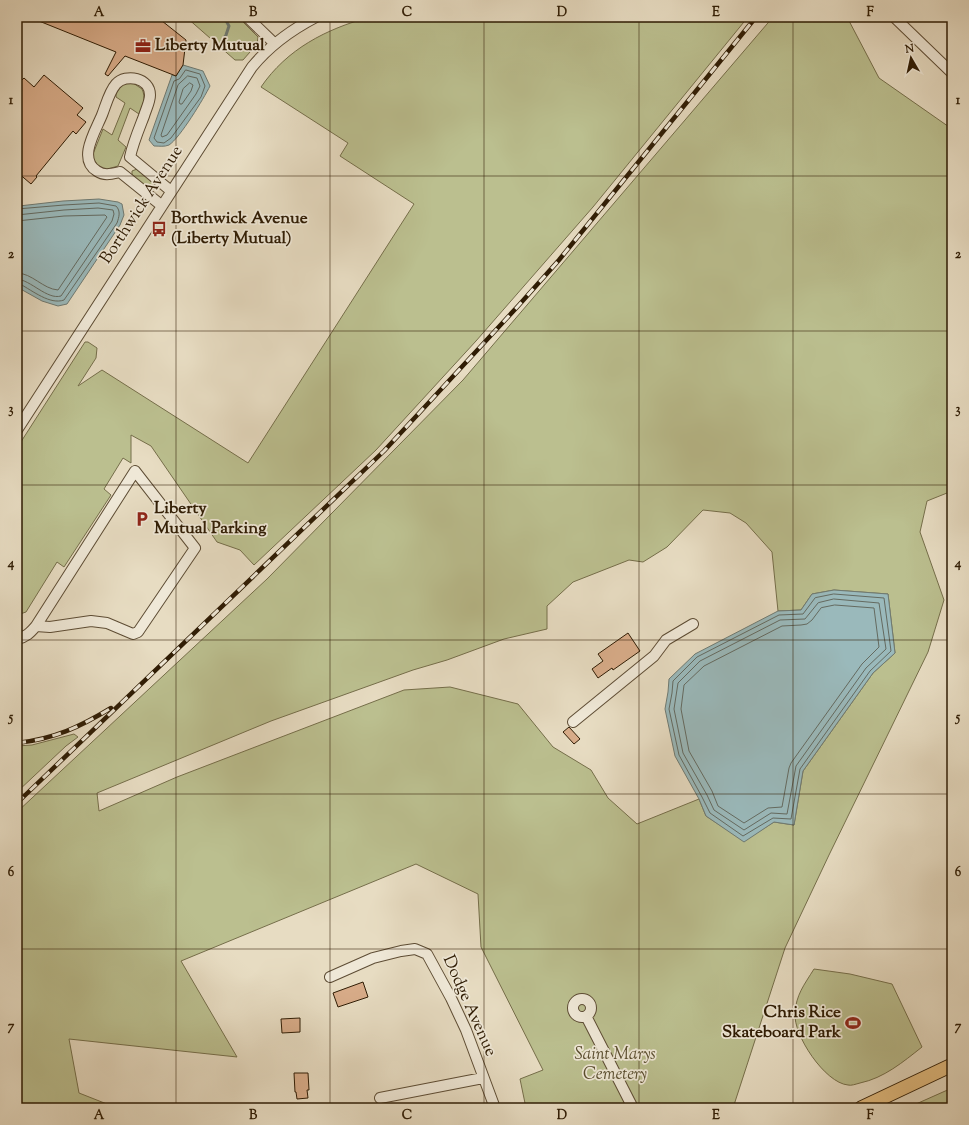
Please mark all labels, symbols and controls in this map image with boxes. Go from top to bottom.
text: A [94,4,105,22]
text: B [249,4,258,22]
text: C [402,4,412,22]
text: D [557,4,567,22]
text: E [712,4,720,22]
text: F [866,4,874,22]
place label: Liberty Mutual [155,34,265,58]
office icon: Liberty Mutual [134,37,152,55]
north arrow [891,38,931,78]
text: N [903,40,915,58]
text: 1 [9,92,14,110]
text: 1 [956,92,961,110]
street label: Borthwick Avenue [95,141,189,269]
place label: Borthwick Avenue (Liberty Mutual) [171,207,308,251]
bus stop icon: Borthwick Avenue (Liberty Mutual) [150,220,168,238]
text: 2 [8,246,15,264]
text: 2 [955,246,962,264]
text: 3 [8,401,14,419]
text: 3 [955,401,961,419]
place label: Liberty Mutual Parking [154,497,267,541]
parking icon: Liberty Mutual Parking [133,510,151,528]
text: 4 [7,555,15,573]
text: 4 [954,555,962,573]
text: 5 [8,709,14,727]
text: 5 [955,709,961,727]
text: 6 [8,864,15,882]
text: 6 [955,864,962,882]
street label: Dodge Avenue [436,951,502,1061]
place label: Chris Rice Skateboard Park [722,1001,842,1045]
sports icon: Chris Rice Skateboard Park [844,1014,862,1032]
text: 7 [8,1018,15,1036]
text: 7 [955,1018,962,1036]
park label: Saint Marys Cemetery [574,1043,656,1087]
text: A [94,1107,105,1125]
text: B [249,1107,258,1125]
text: C [402,1107,412,1125]
text: D [557,1107,567,1125]
text: E [712,1107,720,1125]
text: F [866,1107,874,1125]

